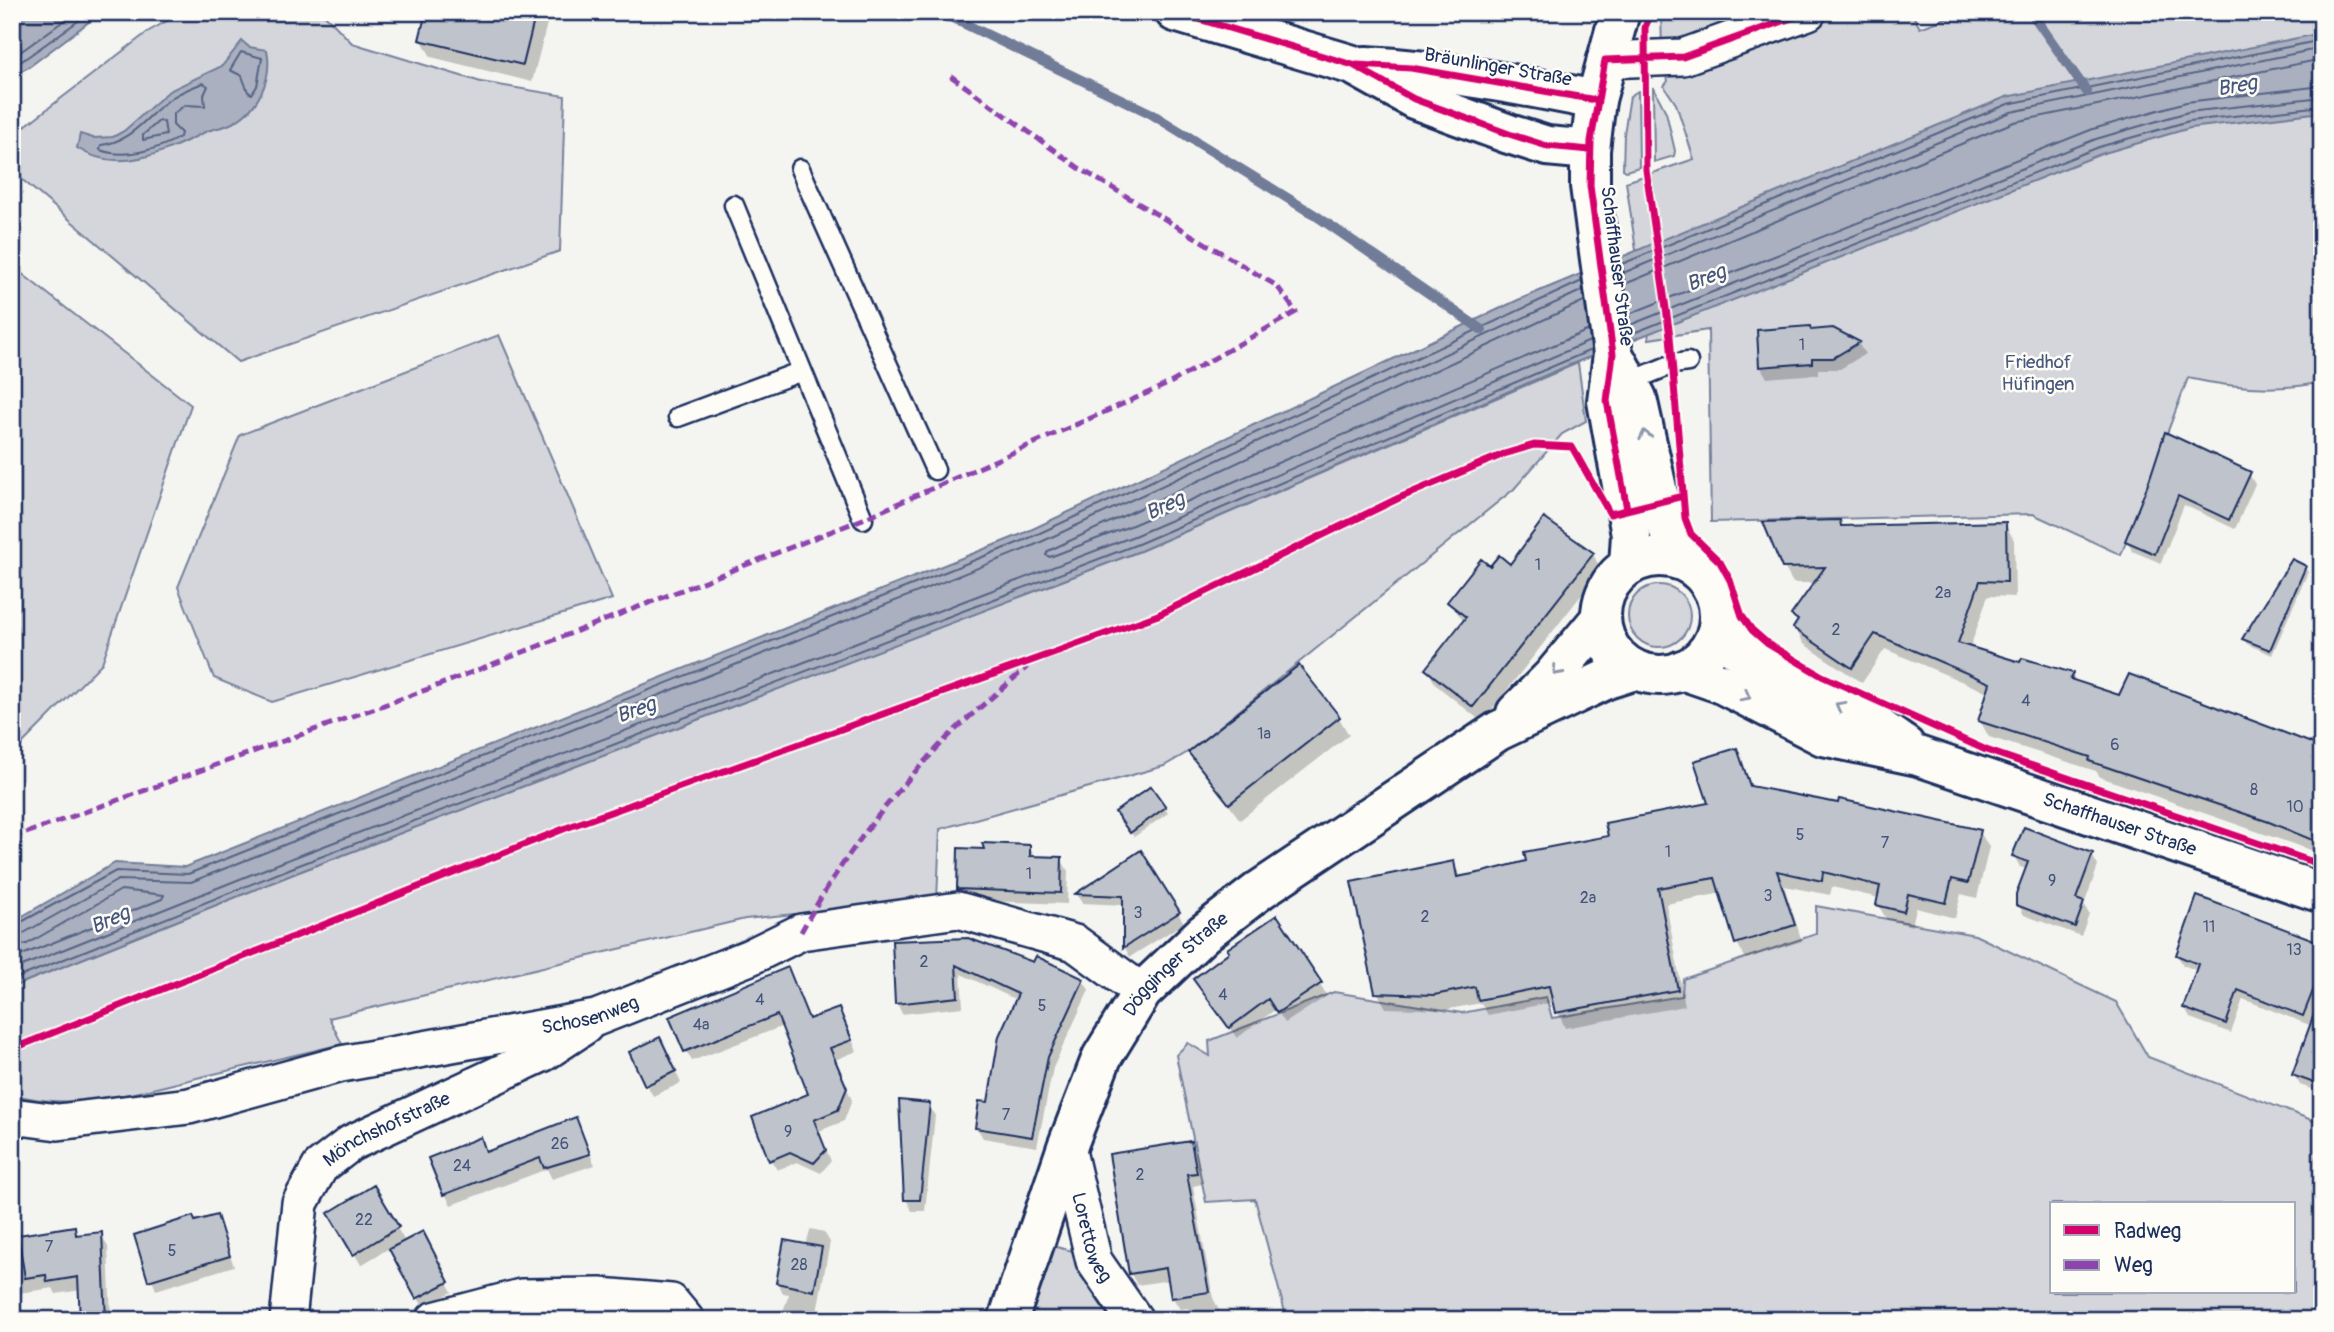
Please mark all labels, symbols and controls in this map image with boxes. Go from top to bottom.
street label: Bräunlinger Straße [1422,42,1574,92]
water label: Breg [2215,69,2260,103]
street label: Schaffhauser Straße [1595,185,1639,348]
water label: Breg [1682,257,1731,298]
house number: 1 [1799,335,1805,355]
park label: Friedhof Hüfingen [2001,350,2075,396]
one-way arrow [1638,429,1653,441]
water label: Breg [1141,485,1190,527]
house number: 1 [1535,555,1541,575]
house number: 2a [1935,583,1951,603]
house number: 2 [1832,620,1841,640]
one-way arrow [1553,663,1565,676]
one-way arrow [1738,687,1751,701]
water label: Breg [613,690,661,730]
house number: 4 [2021,691,2031,711]
one-way arrow [1835,701,1847,714]
house number: 1a [1257,724,1271,744]
house number: 6 [2110,735,2120,755]
house number: 8 [2250,780,2258,800]
street label: Schaffhauser Straße [2040,787,2200,862]
house number: 10 [2286,797,2304,817]
house number: 5 [1796,825,1804,845]
house number: 7 [1881,833,1890,853]
house number: 1 [1665,842,1671,862]
house number: 1 [1026,864,1032,884]
house number: 9 [2048,871,2056,891]
house number: 3 [1764,886,1773,906]
house number: 2a [1580,888,1596,908]
water label: Breg [86,899,135,940]
house number: 3 [1134,903,1143,923]
street label: Dögginger Straße [1118,906,1234,1021]
house number: 2 [1421,907,1430,927]
house number: 11 [2203,917,2215,937]
house number: 13 [2286,940,2302,960]
house number: 2 [920,952,929,972]
house number: 4 [1218,985,1228,1005]
street label: Schosenweg [540,990,642,1040]
house number: 4 [755,990,765,1010]
house number: 5 [1038,996,1046,1016]
house number: 4a [693,1015,709,1035]
street label: Mönchshofstraße [318,1086,455,1172]
house number: 7 [1002,1105,1011,1125]
house number: 9 [784,1122,792,1142]
house number: 26 [551,1134,569,1154]
house number: 24 [453,1156,471,1176]
house number: 2 [1136,1165,1145,1185]
street label: Lorettoweg [1066,1190,1117,1287]
legend [2050,1202,2296,1294]
house number: 22 [355,1210,373,1230]
text: Radweg [2114,1218,2181,1245]
house number: 7 [45,1237,54,1257]
house number: 5 [168,1241,176,1261]
text: Weg [2114,1252,2153,1279]
house number: 28 [790,1255,808,1275]

